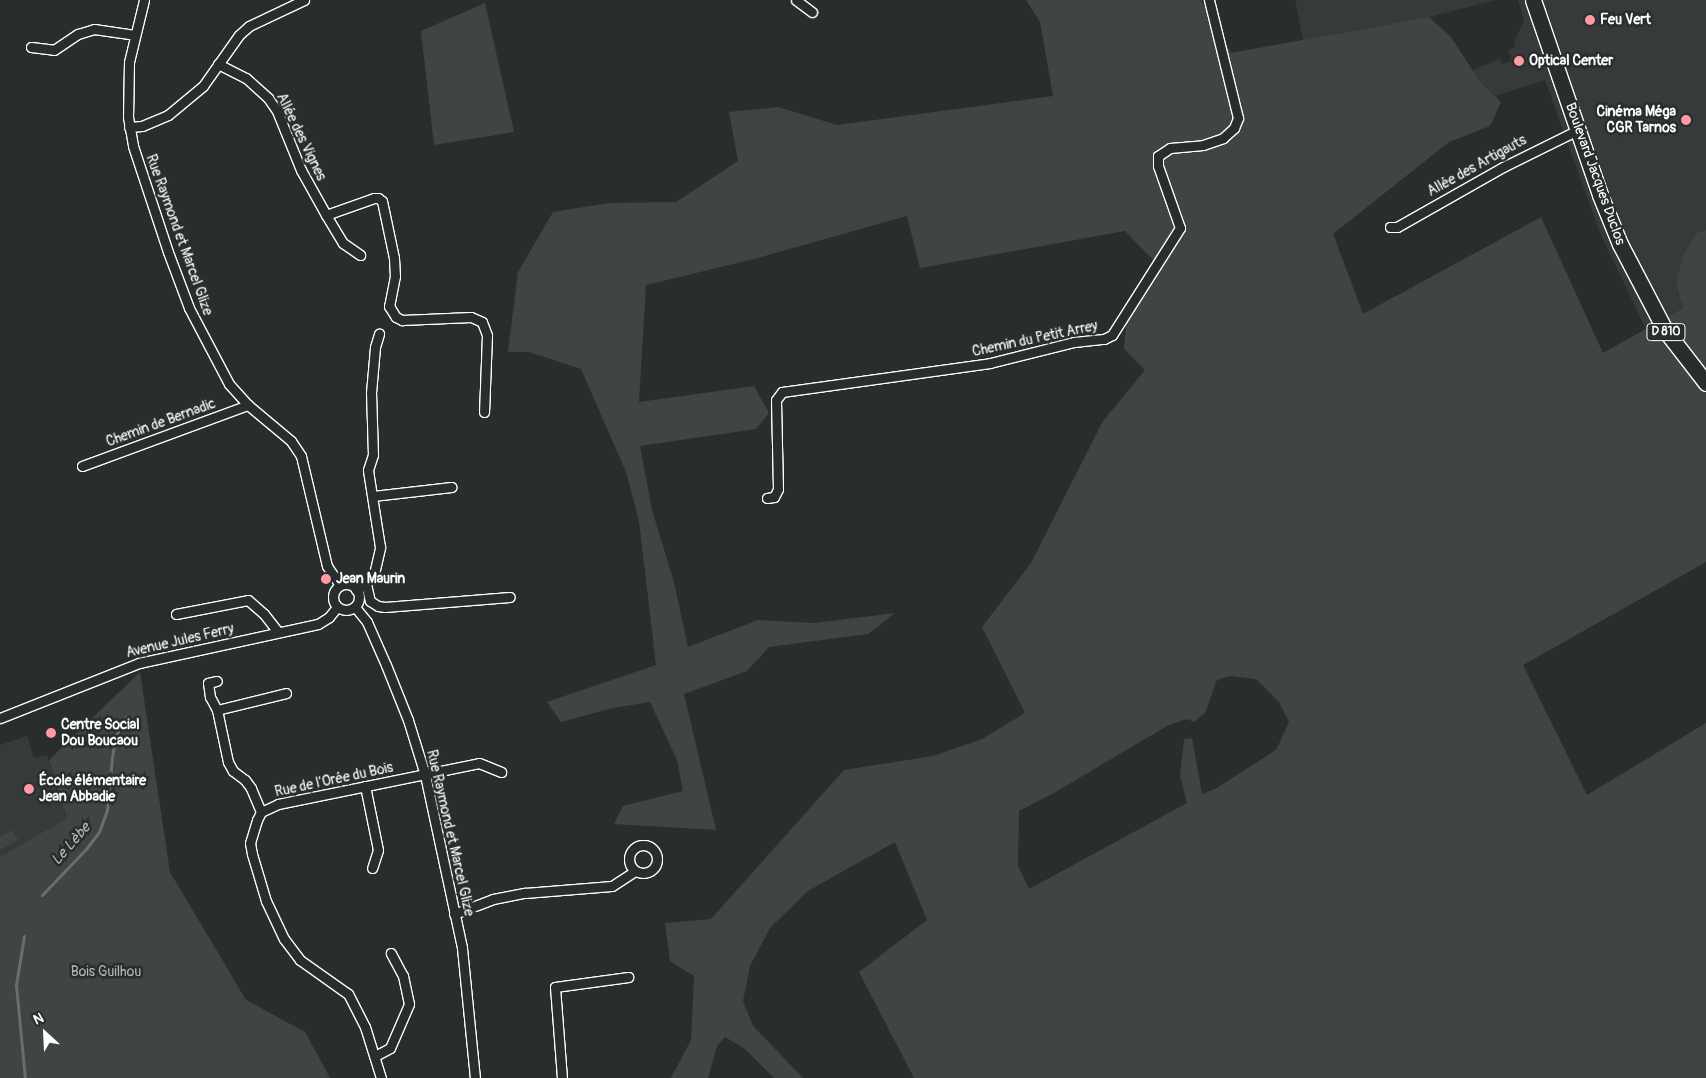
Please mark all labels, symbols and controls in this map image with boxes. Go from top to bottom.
place label: Feu Vert [1600,12,1651,28]
marker: Feu Vert [1584,14,1596,26]
place label: Optical Center [1529,53,1613,69]
marker: Optical Center [1513,55,1525,67]
street label: Allée des Vignes [273,90,329,184]
street label: Boulevard Jacques Duclos [1561,101,1629,247]
place label: Cinéma Méga CGR Tarnos [1597,104,1676,136]
marker: Cinéma Méga CGR Tarnos [1680,114,1692,126]
street label: Allée des Artigauts [1424,132,1530,200]
street label: Rue Raymond et Marcel Glize [142,152,216,318]
street label: Chemin du Petit Arrey [971,318,1099,360]
road number: D 810 [1646,322,1686,342]
street label: Chemin de Bernadic [104,395,218,451]
place label: Jean Maurin [336,571,405,587]
marker: Jean Maurin [320,573,332,585]
street label: Avenue Jules Ferry [124,620,236,662]
place label: Centre Social Dou Boucaou [61,717,139,750]
marker: Centre Social Dou Boucaou [45,727,57,739]
street label: Rue Raymond et Marcel Glize [423,748,477,918]
street label: Rue de l'Orée du Bois [273,759,395,801]
place label: École élémentaire Jean Abbadie [39,773,146,806]
marker: École élémentaire Jean Abbadie [23,783,35,795]
water label: Le Lèbe [48,819,94,869]
park label: Bois Guilhou [71,964,141,980]
north arrow [20,1008,70,1058]
text: N [31,1009,46,1029]

